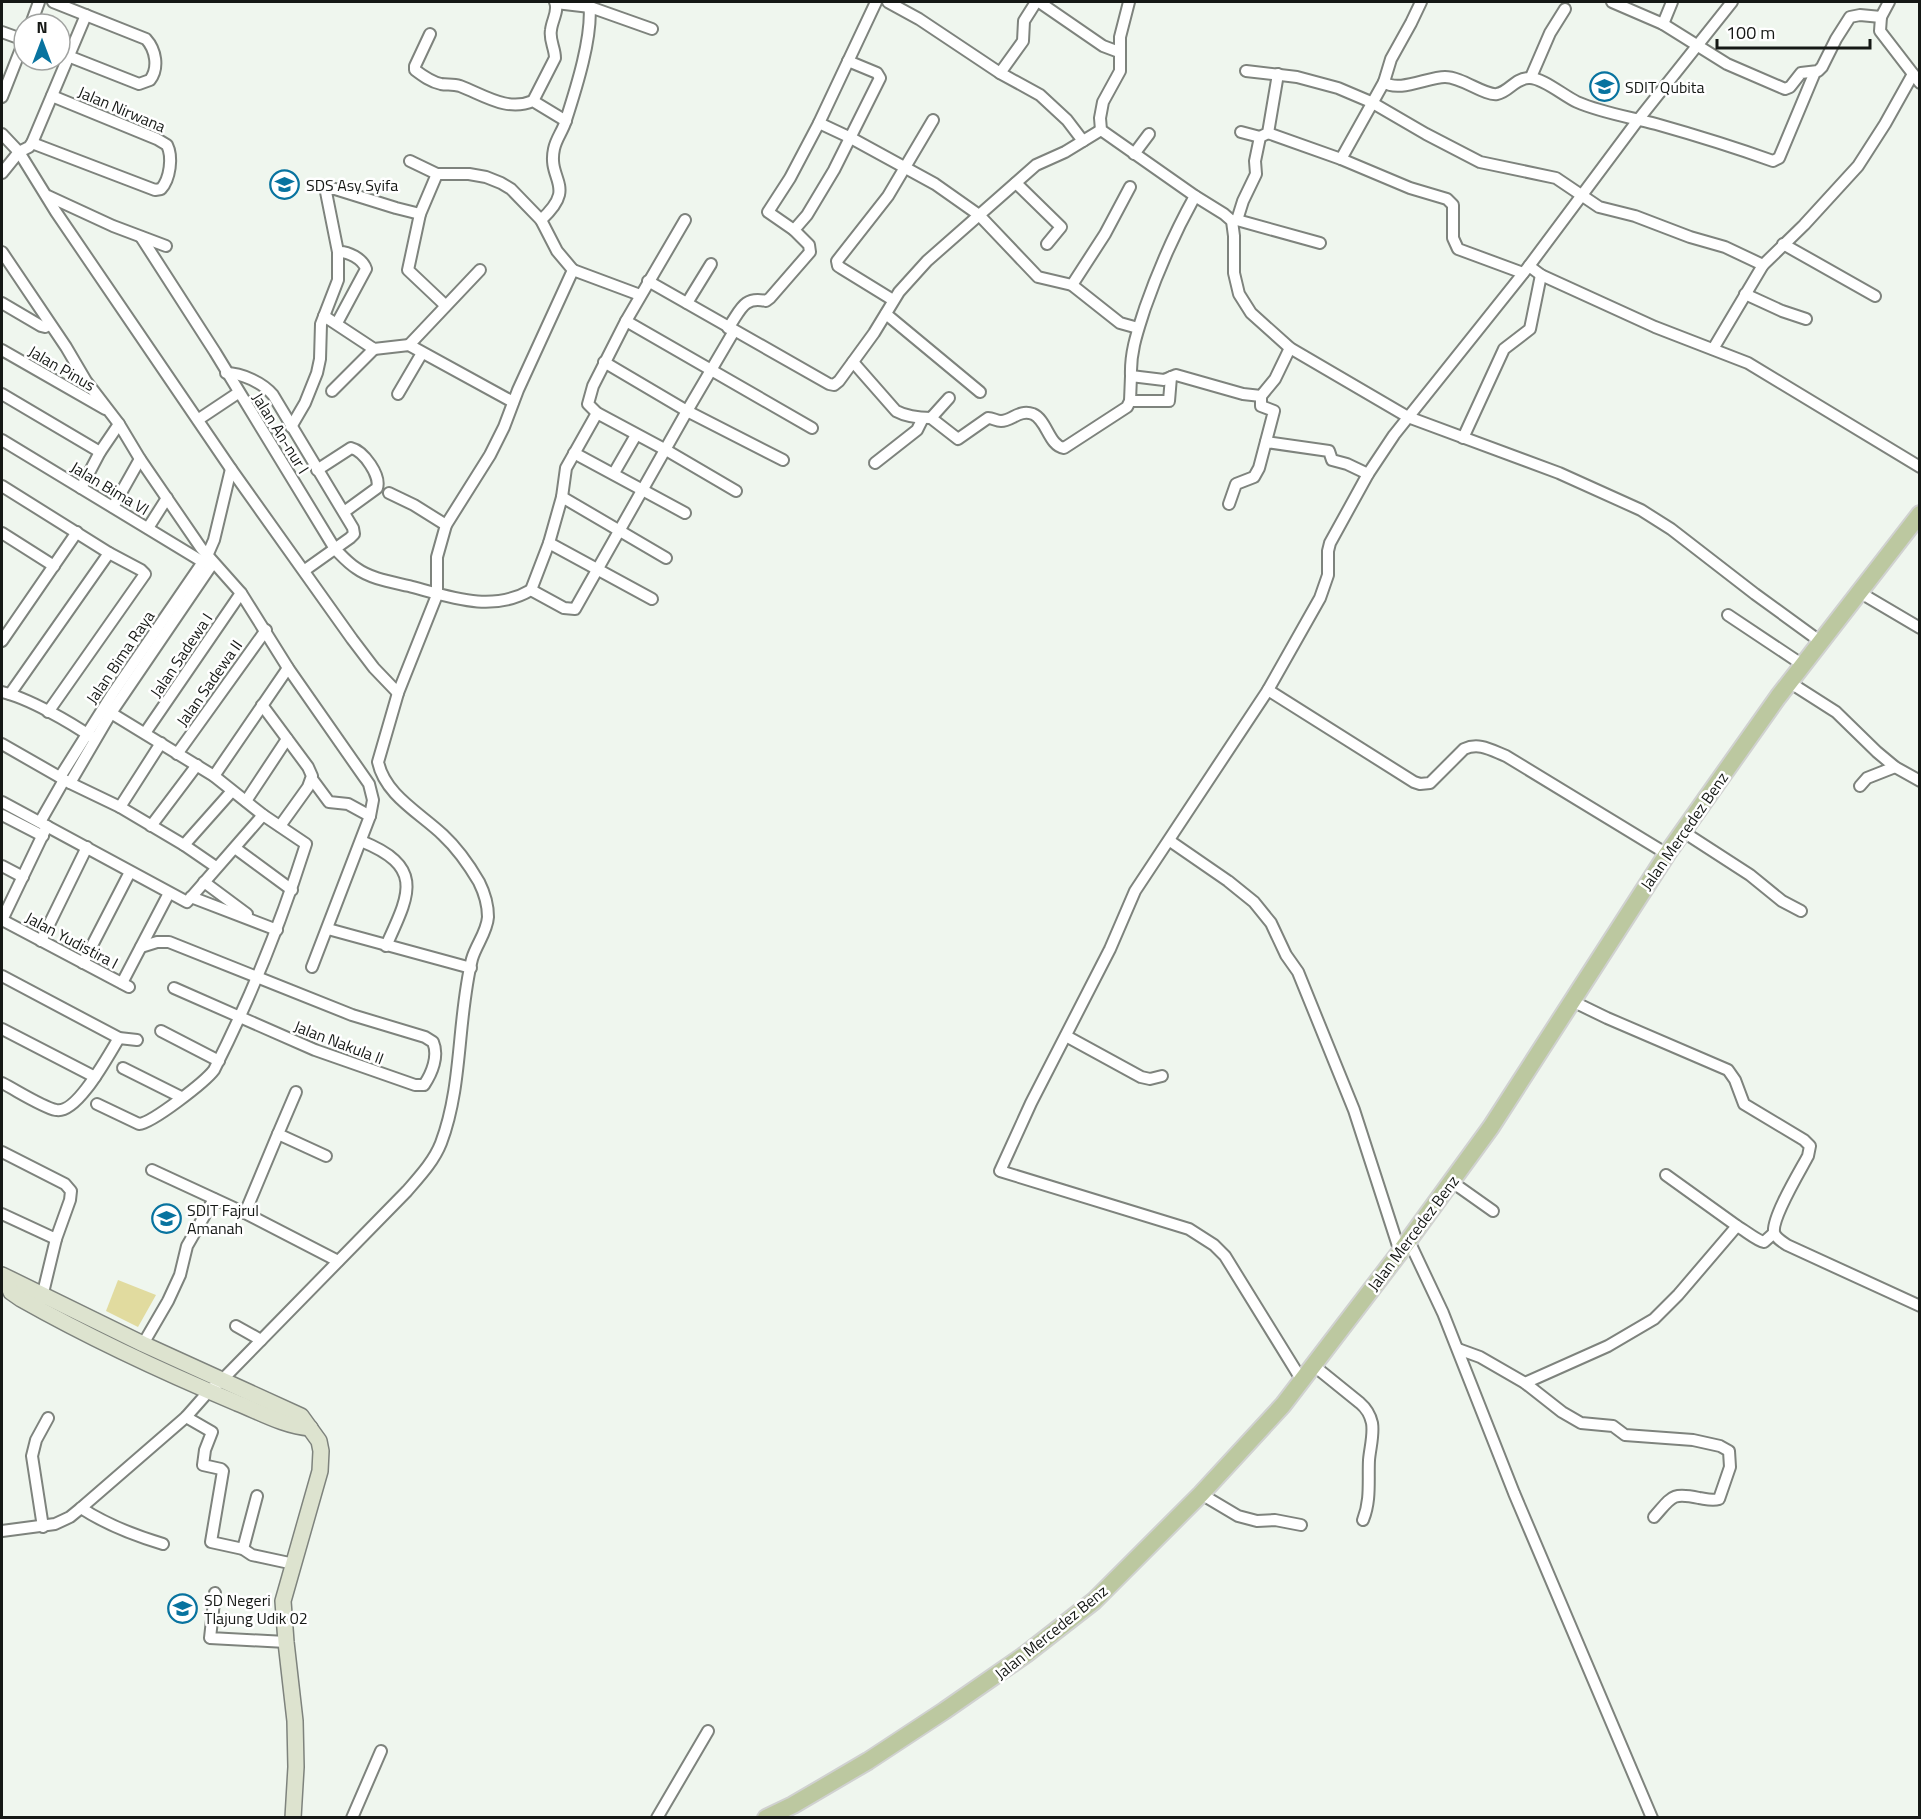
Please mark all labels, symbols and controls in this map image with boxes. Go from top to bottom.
north arrow [12,12,72,72]
scale bar [1717,12,1870,50]
text: N [36,15,48,39]
text: 100 m [1726,19,1775,46]
school or university icon: SDIT Qubita [1588,71,1620,103]
place label: SDIT Qubita [1625,75,1704,99]
street label: Jalan Nirwana [74,80,170,138]
school or university icon: SDS Asy Syifa [269,169,301,201]
place label: SDS Asy Syifa [306,173,398,197]
street label: Jalan Pinus [24,339,100,397]
street label: Jalan An-nur I [247,388,315,478]
street label: Jalan Bima VI [66,455,154,521]
street label: Jalan Bima Raya [80,605,160,709]
street label: Jalan Sadewa I [144,608,218,702]
street label: Jalan Sadewa II [170,635,248,731]
street label: Jalan Mercedez Benz [1634,767,1734,895]
street label: Jalan Yudistira I [21,905,123,975]
street label: Jalan Nakula II [291,1014,387,1070]
street label: Jalan Mercedez Benz [1361,1170,1465,1296]
place label: SDIT Fajrul Amanah [187,1198,259,1240]
school or university icon: SDIT Fajrul Amanah [150,1203,182,1235]
street label: Jalan Mercedez Benz [989,1579,1113,1685]
place label: SD Negeri Tlajung Udik 02 [204,1588,308,1630]
school or university icon: SD Negeri Tlajung Udik 02 [167,1593,199,1625]

